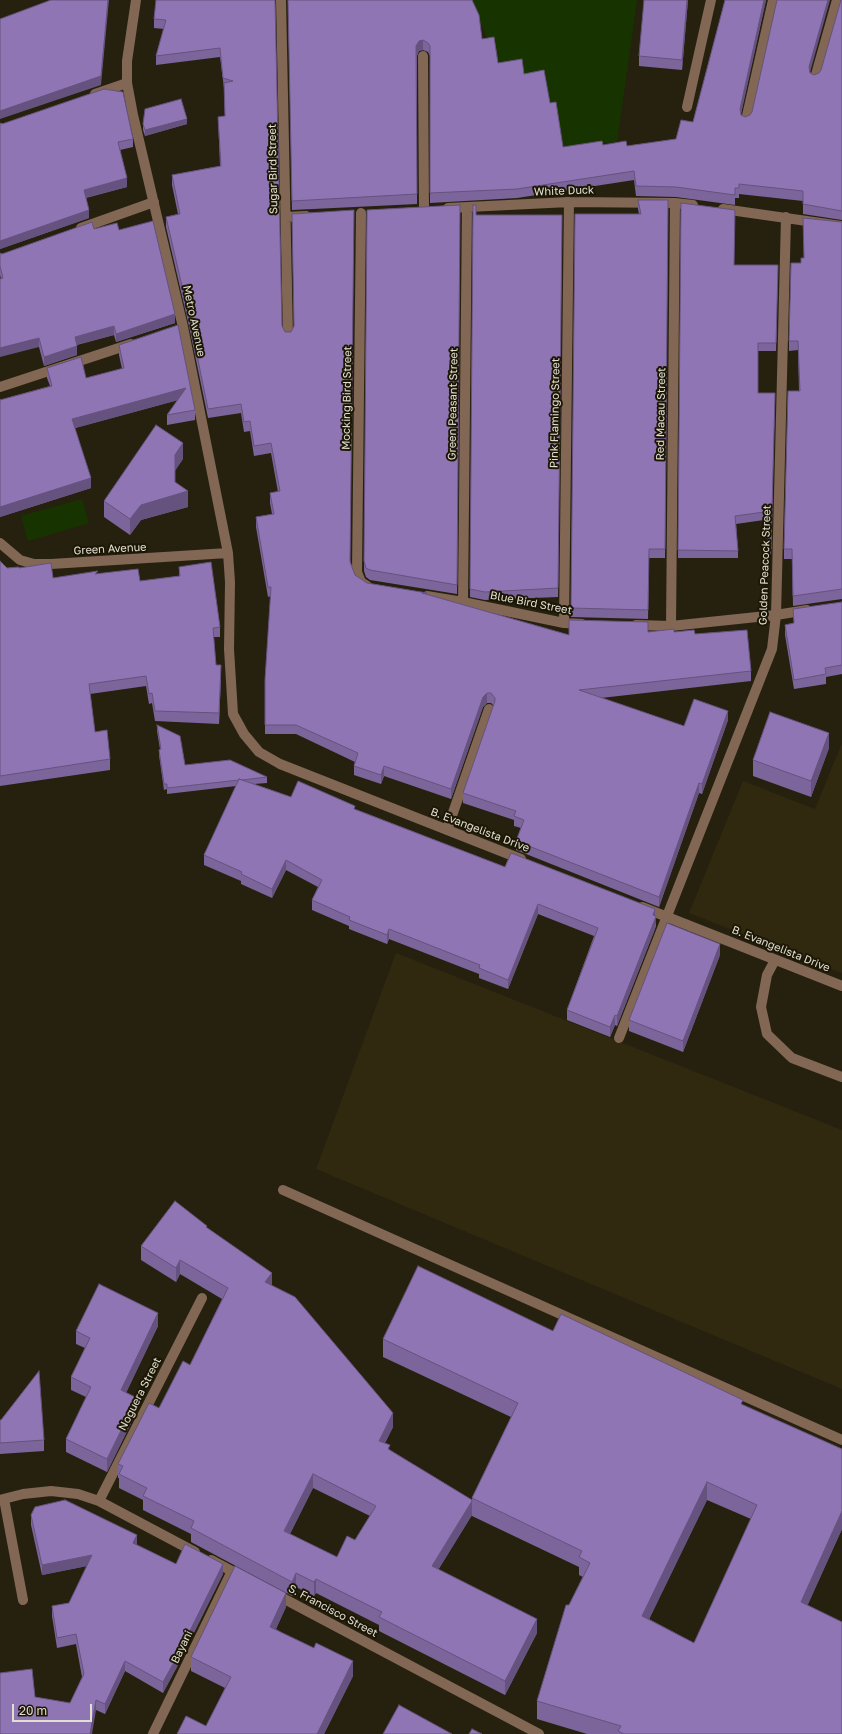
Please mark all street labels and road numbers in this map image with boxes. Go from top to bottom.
street label: Sugar Bird Street [266,124,280,214]
street label: White Duck [534,183,594,199]
street label: Metro Avenue [180,284,208,358]
street label: Mocking Bird Street [339,346,355,450]
street label: Green Peasant Street [445,348,461,460]
street label: Pink Flamingo Street [547,358,563,468]
street label: Red Macau Street [654,367,668,461]
street label: Golden Peacock Street [756,505,774,625]
street label: Green Avenue [73,540,147,558]
street label: Blue Bird Street [489,589,573,617]
street label: B. Evangelista Drive [429,805,531,855]
street label: B. Evangelista Drive [730,923,832,975]
street label: Noguera Street [116,1355,164,1433]
street label: S. Francisco Street [286,1582,380,1640]
street label: Bayani [168,1628,196,1666]

